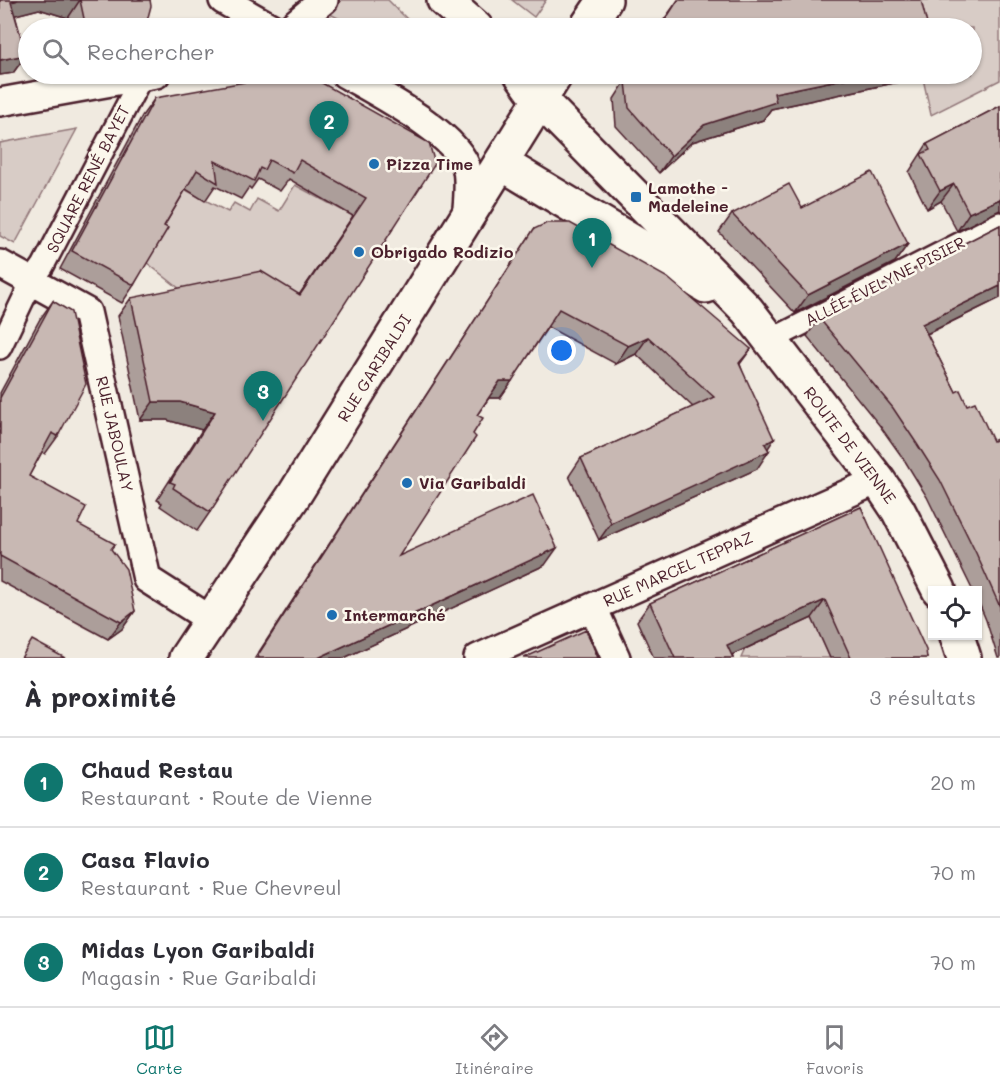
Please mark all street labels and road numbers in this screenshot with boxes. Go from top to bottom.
street label: SQUARE RENÉ BAYET [41,101,134,256]
street label: ALLÉE ÉVELYNE PISIER [801,231,968,330]
street label: RUE GARIBALDI [332,310,415,425]
street label: RUE JABOULAY [92,374,139,494]
street label: ROUTE DE VIENNE [799,382,901,507]
street label: RUE MARCEL TEPPAZ [600,526,756,611]

